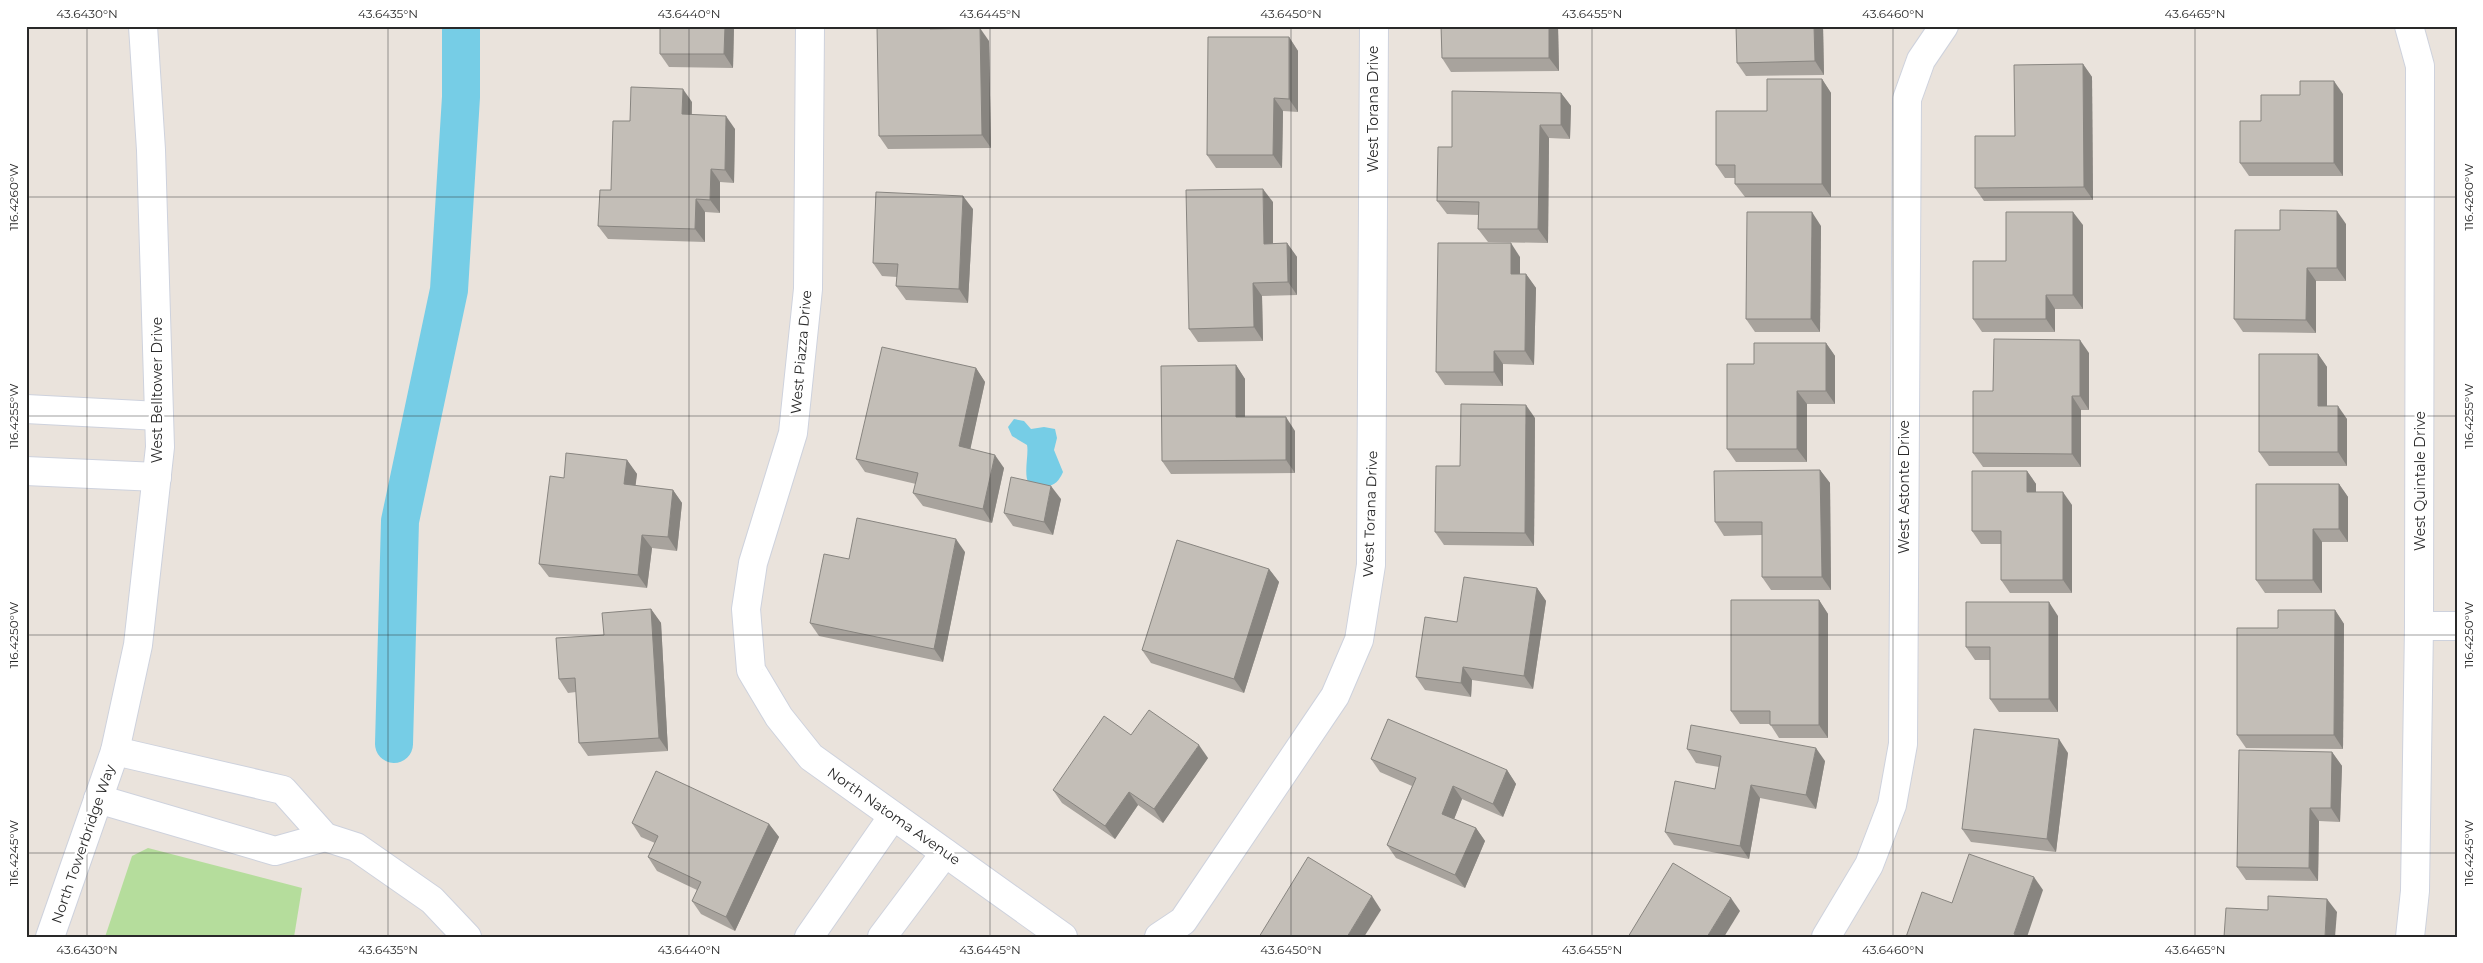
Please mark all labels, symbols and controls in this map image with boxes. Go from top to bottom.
text: 43.6430°N [56,6,118,21]
text: 43.6435°N [358,6,418,21]
text: 43.6440°N [658,6,720,21]
text: 43.6445°N [959,6,1021,21]
text: 43.6450°N [1260,6,1322,21]
text: 43.6455°N [1562,6,1622,21]
text: 43.6460°N [1862,6,1924,21]
text: 43.6465°N [2165,6,2225,21]
street label: West Torana Drive [1364,46,1382,172]
text: 116.4260°W [6,163,21,231]
text: 116.4260°W [2461,163,2476,231]
street label: West Piazza Drive [787,289,815,415]
street label: West Belltower Drive [148,317,166,463]
text: 116.4255°W [6,383,21,449]
text: 116.4255°W [2461,383,2476,449]
street label: West Quintale Drive [2411,411,2429,551]
street label: West Astonte Drive [1895,420,1913,554]
street label: West Torana Drive [1359,450,1381,578]
text: 116.4250°W [6,602,21,668]
text: 116.4250°W [2461,602,2476,668]
street label: North Towerbridge Way [47,762,119,926]
street label: North Natoma Avenue [824,763,964,869]
text: 116.4245°W [6,820,21,886]
text: 116.4245°W [2461,820,2476,886]
text: 43.6430°N [56,942,118,957]
text: 43.6435°N [358,942,418,957]
text: 43.6440°N [658,942,720,957]
text: 43.6445°N [959,942,1021,957]
text: 43.6450°N [1260,942,1322,957]
text: 43.6455°N [1562,942,1622,957]
text: 43.6460°N [1862,942,1924,957]
text: 43.6465°N [2165,942,2225,957]

